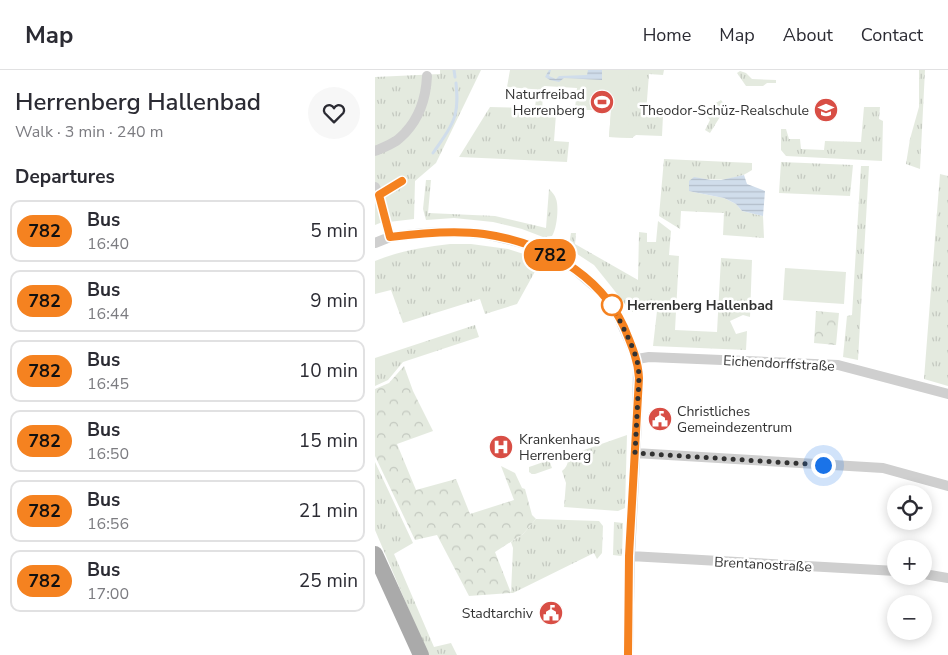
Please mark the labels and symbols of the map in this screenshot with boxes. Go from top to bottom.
place label: Naturfreibad Herrenberg [505,85,585,120]
sports icon: Naturfreibad Herrenberg [589,89,615,115]
school or university icon: Theodor-Schüz-Realschule [813,97,839,123]
place label: Theodor-Schüz-Realschule [640,101,809,120]
line badge: 782 [521,239,579,271]
marker: Herrenberg Hallenbad [601,294,623,316]
place label: Herrenberg Hallenbad [627,296,773,315]
street label: Eichendorffstraße [723,351,835,376]
place label: Christliches Gemeindezentrum [677,402,792,437]
public building icon: Christliches Gemeindezentrum [647,406,673,432]
place label: Krankenhaus Herrenberg [519,430,601,465]
hospital icon: Krankenhaus Herrenberg [488,434,514,460]
your location [811,453,836,478]
street label: Brentanostraße [714,552,812,577]
public building icon: Stadtarchiv [538,600,564,626]
place label: Stadtarchiv [462,604,534,623]

